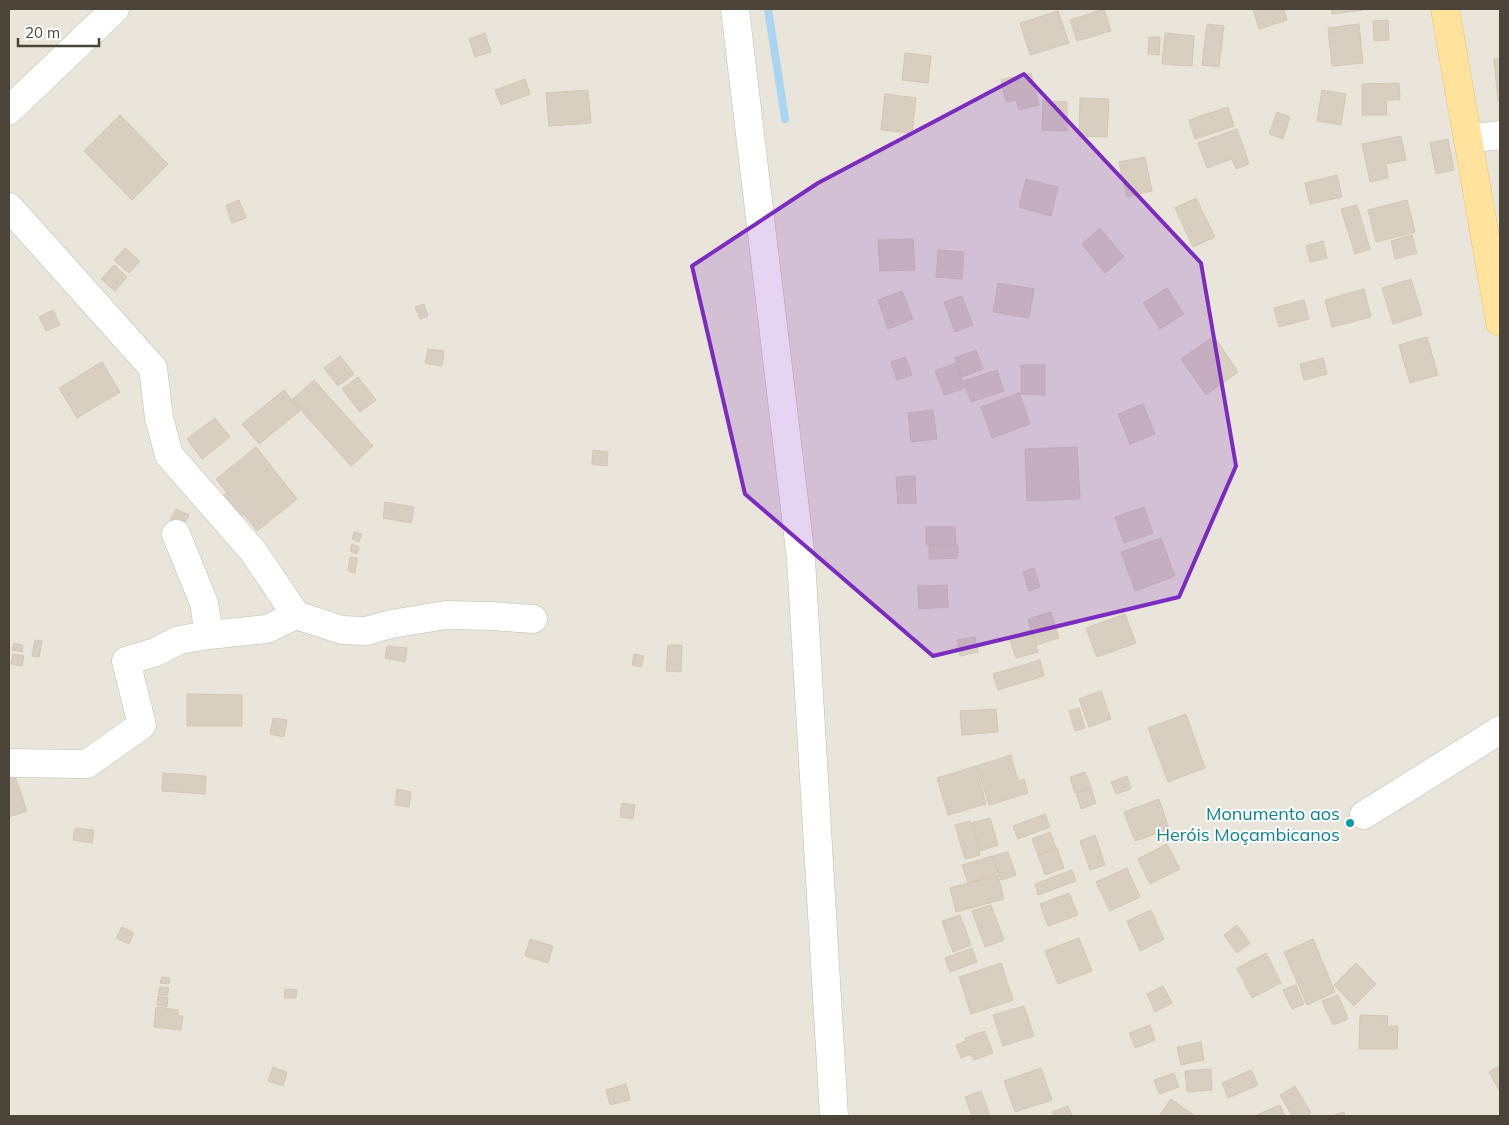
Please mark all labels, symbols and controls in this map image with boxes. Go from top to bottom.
scale bar [18,15,99,47]
text: 20 m [25,23,60,42]
place label: Monumento aos Heróis Moçambicanos [1156,802,1340,846]
marker: Monumento aos Heróis Moçambicanos [1344,817,1356,829]

